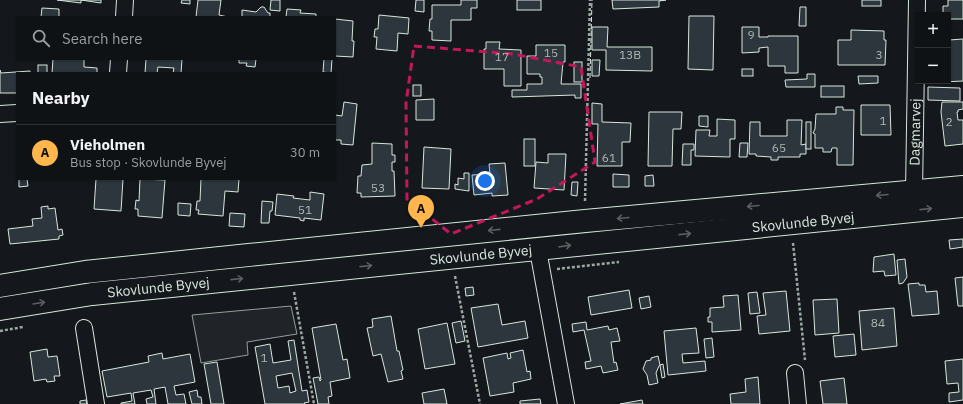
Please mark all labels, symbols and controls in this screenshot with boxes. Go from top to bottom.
map controls [915,12,951,84]
button: + [915,12,951,48]
search box [16,16,336,60]
icon: search [30,27,52,49]
house number: 9 [747,27,755,42]
text: Search here [62,29,142,48]
house number: 15 [544,45,558,60]
house number: 13B [619,47,641,62]
house number: 3 [875,47,883,62]
button: − [915,48,951,84]
house number: 17 [495,49,509,64]
text: Nearby [32,87,90,109]
street label: Dagmarvej [905,98,924,166]
house number: 1 [879,113,887,128]
house number: 2 [945,114,953,129]
text: Vieholmen [70,135,145,154]
house number: 65 [772,140,786,155]
text: A [41,144,49,161]
text: 30 m [290,144,320,161]
house number: 61 [602,150,616,165]
text: Bus stop · Skovlunde Byvej [70,154,227,171]
your location [475,171,495,191]
house number: 53 [371,180,385,195]
one-way arrow [876,191,889,198]
pin: A [408,195,434,228]
house number: 51 [298,202,312,217]
one-way arrow [747,203,760,210]
one-way arrow [919,206,932,213]
street label: Skovlunde Byvej [751,208,855,236]
one-way arrow [617,214,630,221]
one-way arrow [488,227,501,234]
one-way arrow [679,230,692,237]
street label: Skovlunde Byvej [429,241,533,269]
one-way arrow [558,242,571,250]
one-way arrow [359,262,372,270]
street label: Skovlunde Byvej [106,273,210,301]
one-way arrow [230,275,243,283]
one-way arrow [32,299,45,307]
house number: 84 [871,315,885,330]
house number: 1 [260,350,268,365]

